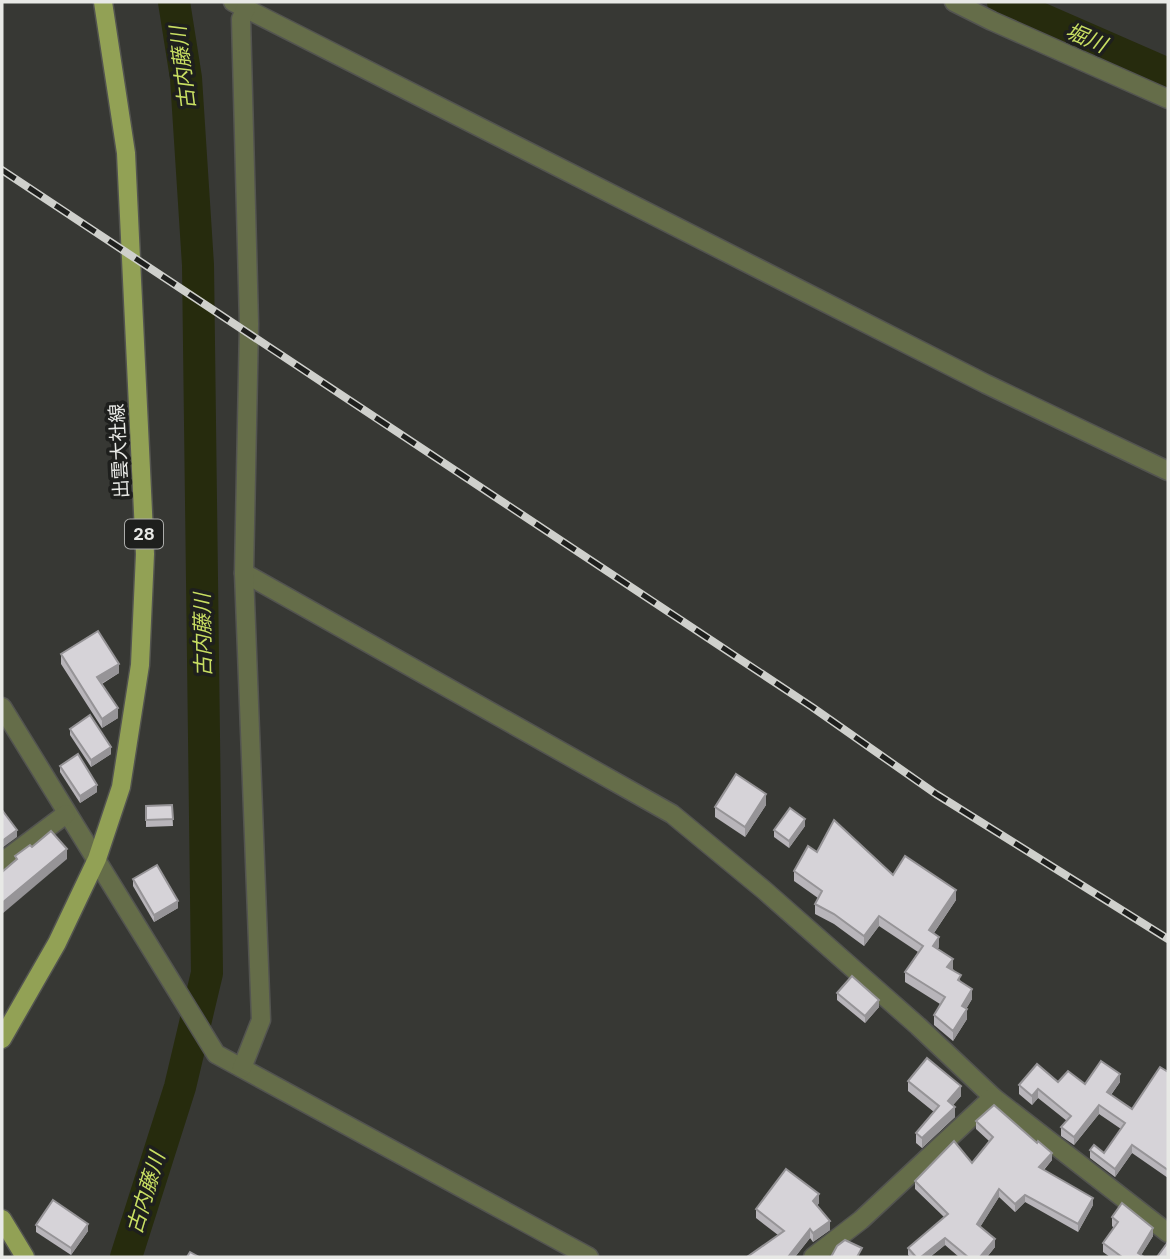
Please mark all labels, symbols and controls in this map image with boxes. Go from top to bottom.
water label: 堀川 [1061,17,1113,60]
water label: 古内藤川 [164,23,202,111]
street label: 出雲大社線 [104,403,134,499]
road number: 28 [125,520,163,548]
water label: 古内藤川 [188,591,218,677]
water label: 古内藤川 [120,1147,172,1237]

